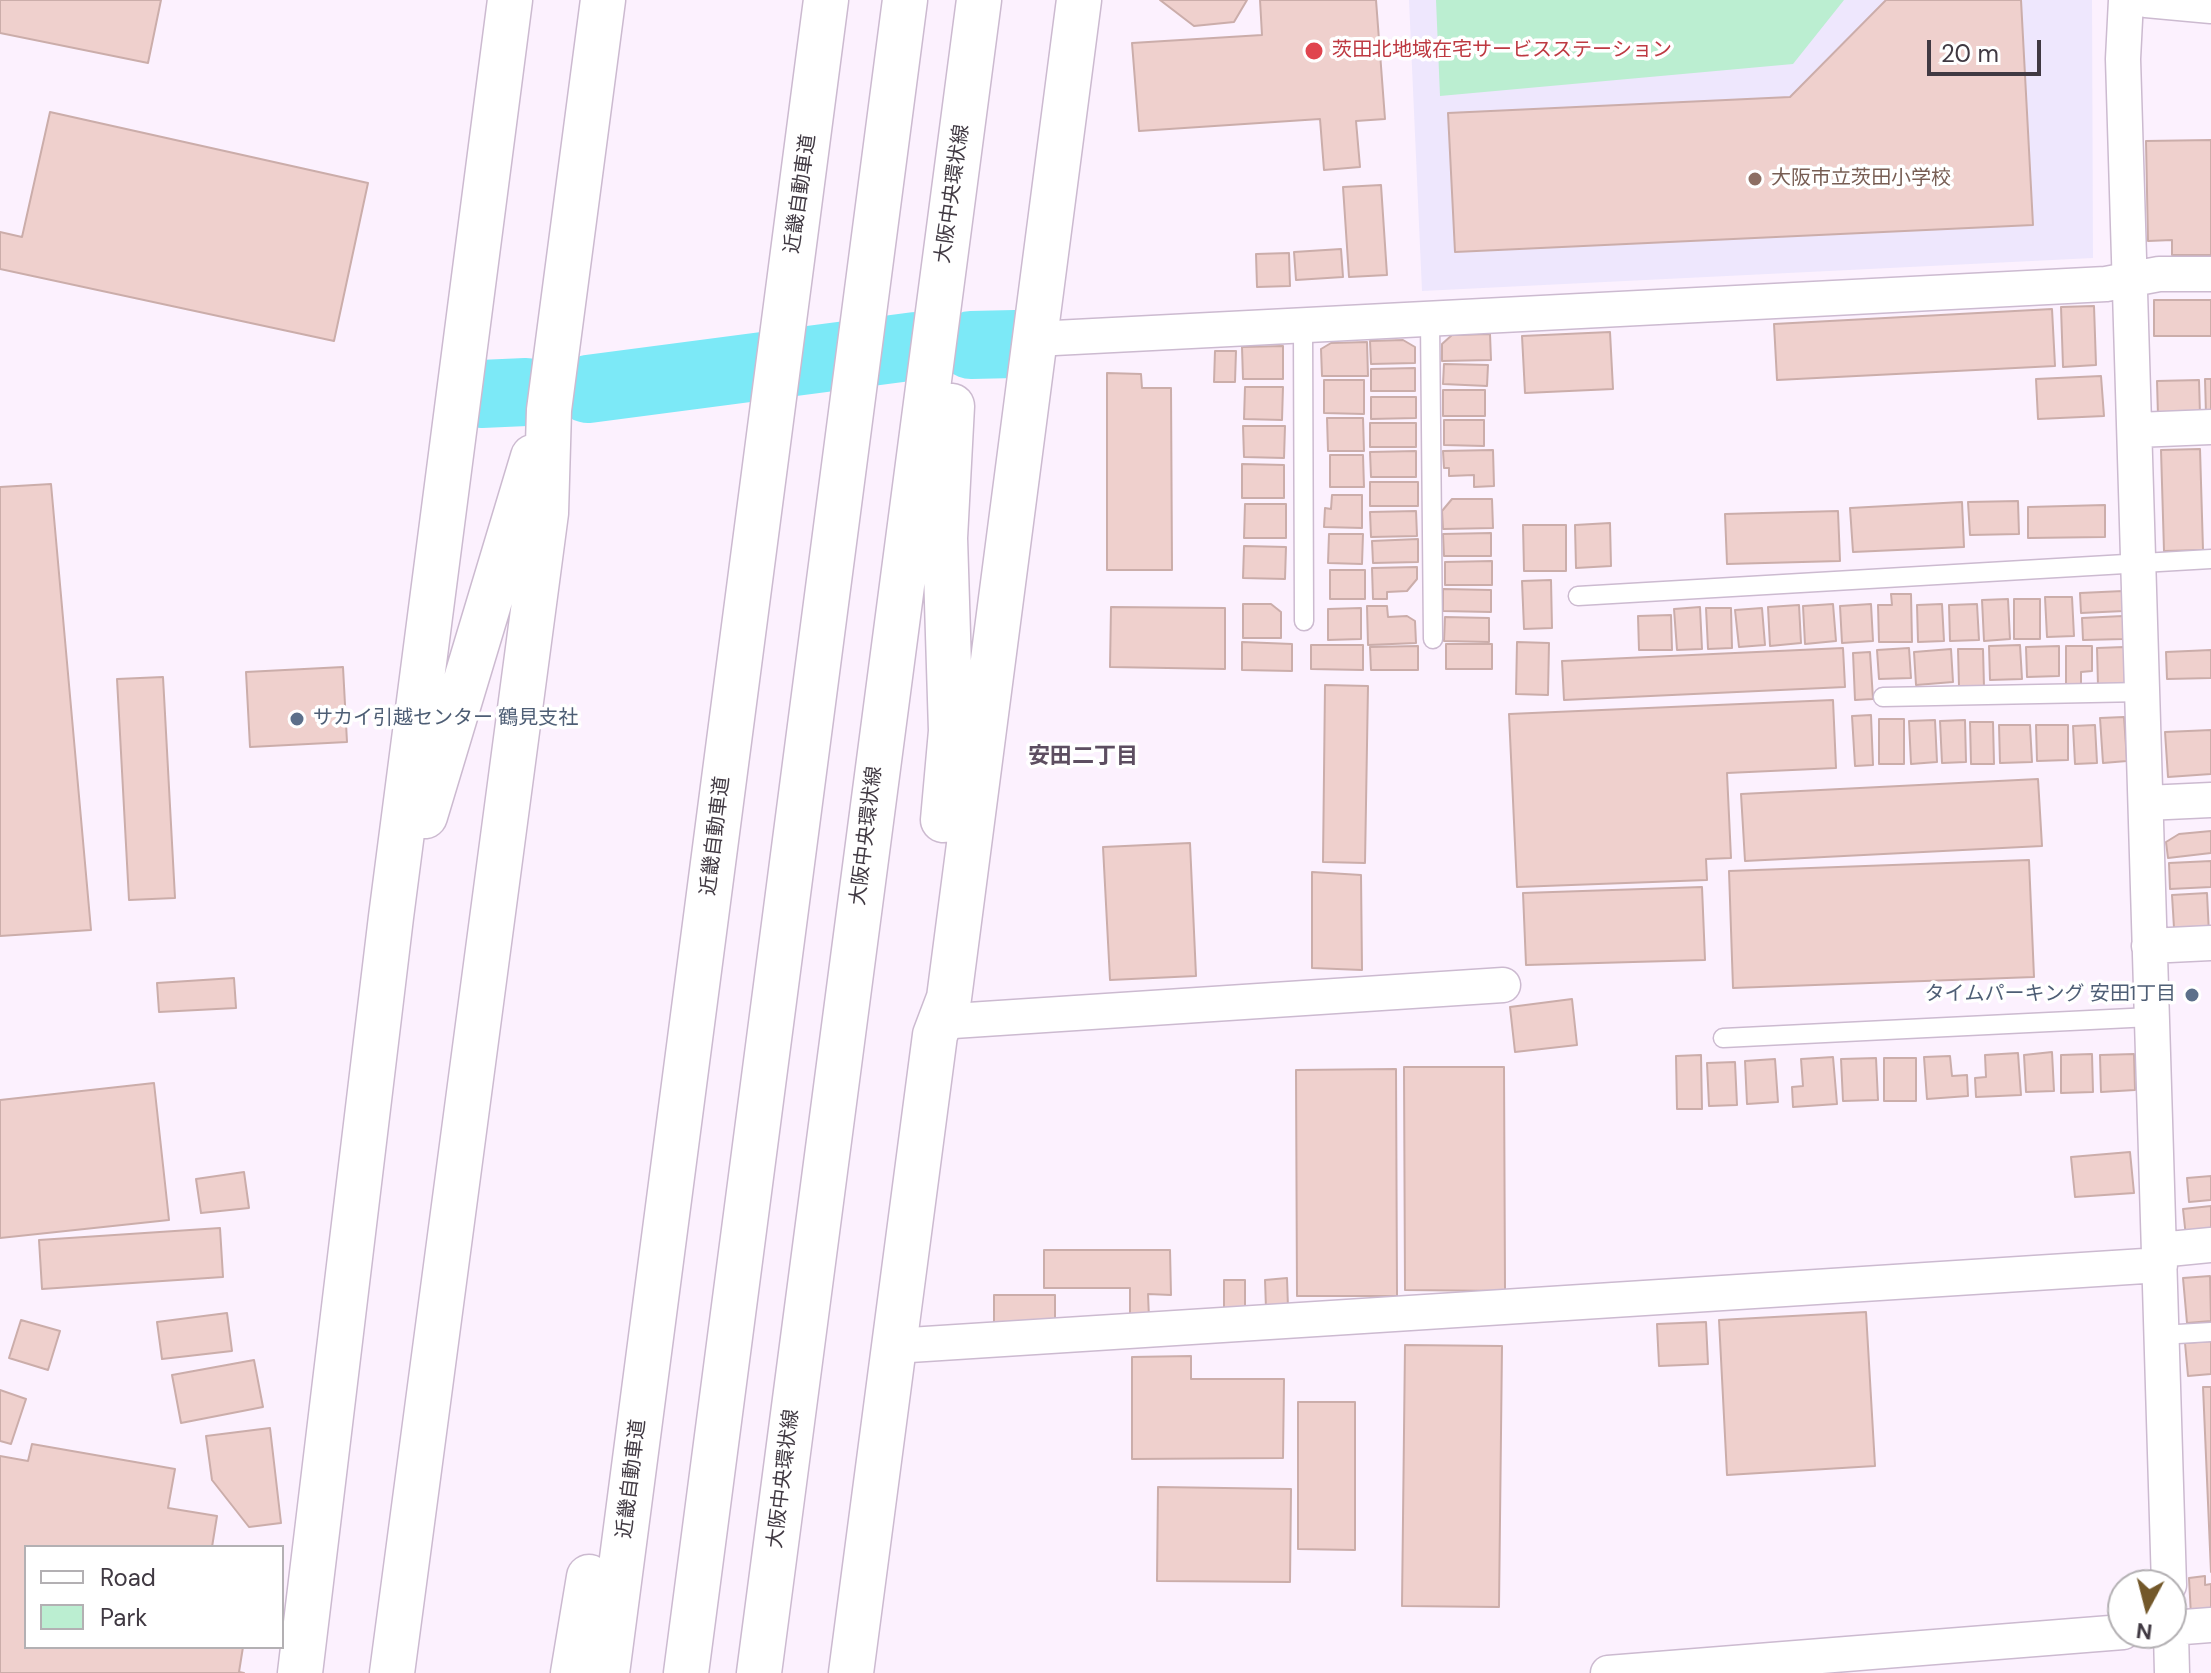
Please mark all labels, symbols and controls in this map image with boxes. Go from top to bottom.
scale bar [1931,24,2045,74]
text: 20 m [1941,38,1999,69]
place label: 茨田北地域在宅サービスステーション [1332,39,1672,63]
marker: 茨田北地域在宅サービスステーション [1303,40,1325,62]
street label: 大阪中央環状線 [931,123,975,265]
street label: 近畿自動車道 [781,133,821,255]
place label: 大阪市立茨田小学校 [1771,167,1951,191]
marker: 大阪市立茨田小学校 [1746,170,1764,188]
place label: サカイ引越センター 鶴見支社 [313,707,578,731]
marker: サカイ引越センター 鶴見支社 [288,710,306,728]
district label: 安田二丁目 [1028,744,1138,770]
street label: 大阪中央環状線 [847,765,887,907]
street label: 近畿自動車道 [697,775,735,897]
place label: タイムパーキング 安田1丁目 [1924,983,2176,1007]
marker: タイムパーキング 安田1丁目 [2183,986,2201,1004]
street label: 大阪中央環状線 [764,1408,804,1550]
street label: 近畿自動車道 [613,1418,651,1540]
legend [24,1545,284,1649]
text: Road [100,1562,156,1593]
north arrow [2107,1569,2187,1649]
text: Park [100,1602,147,1633]
text: N [2135,1616,2154,1647]

